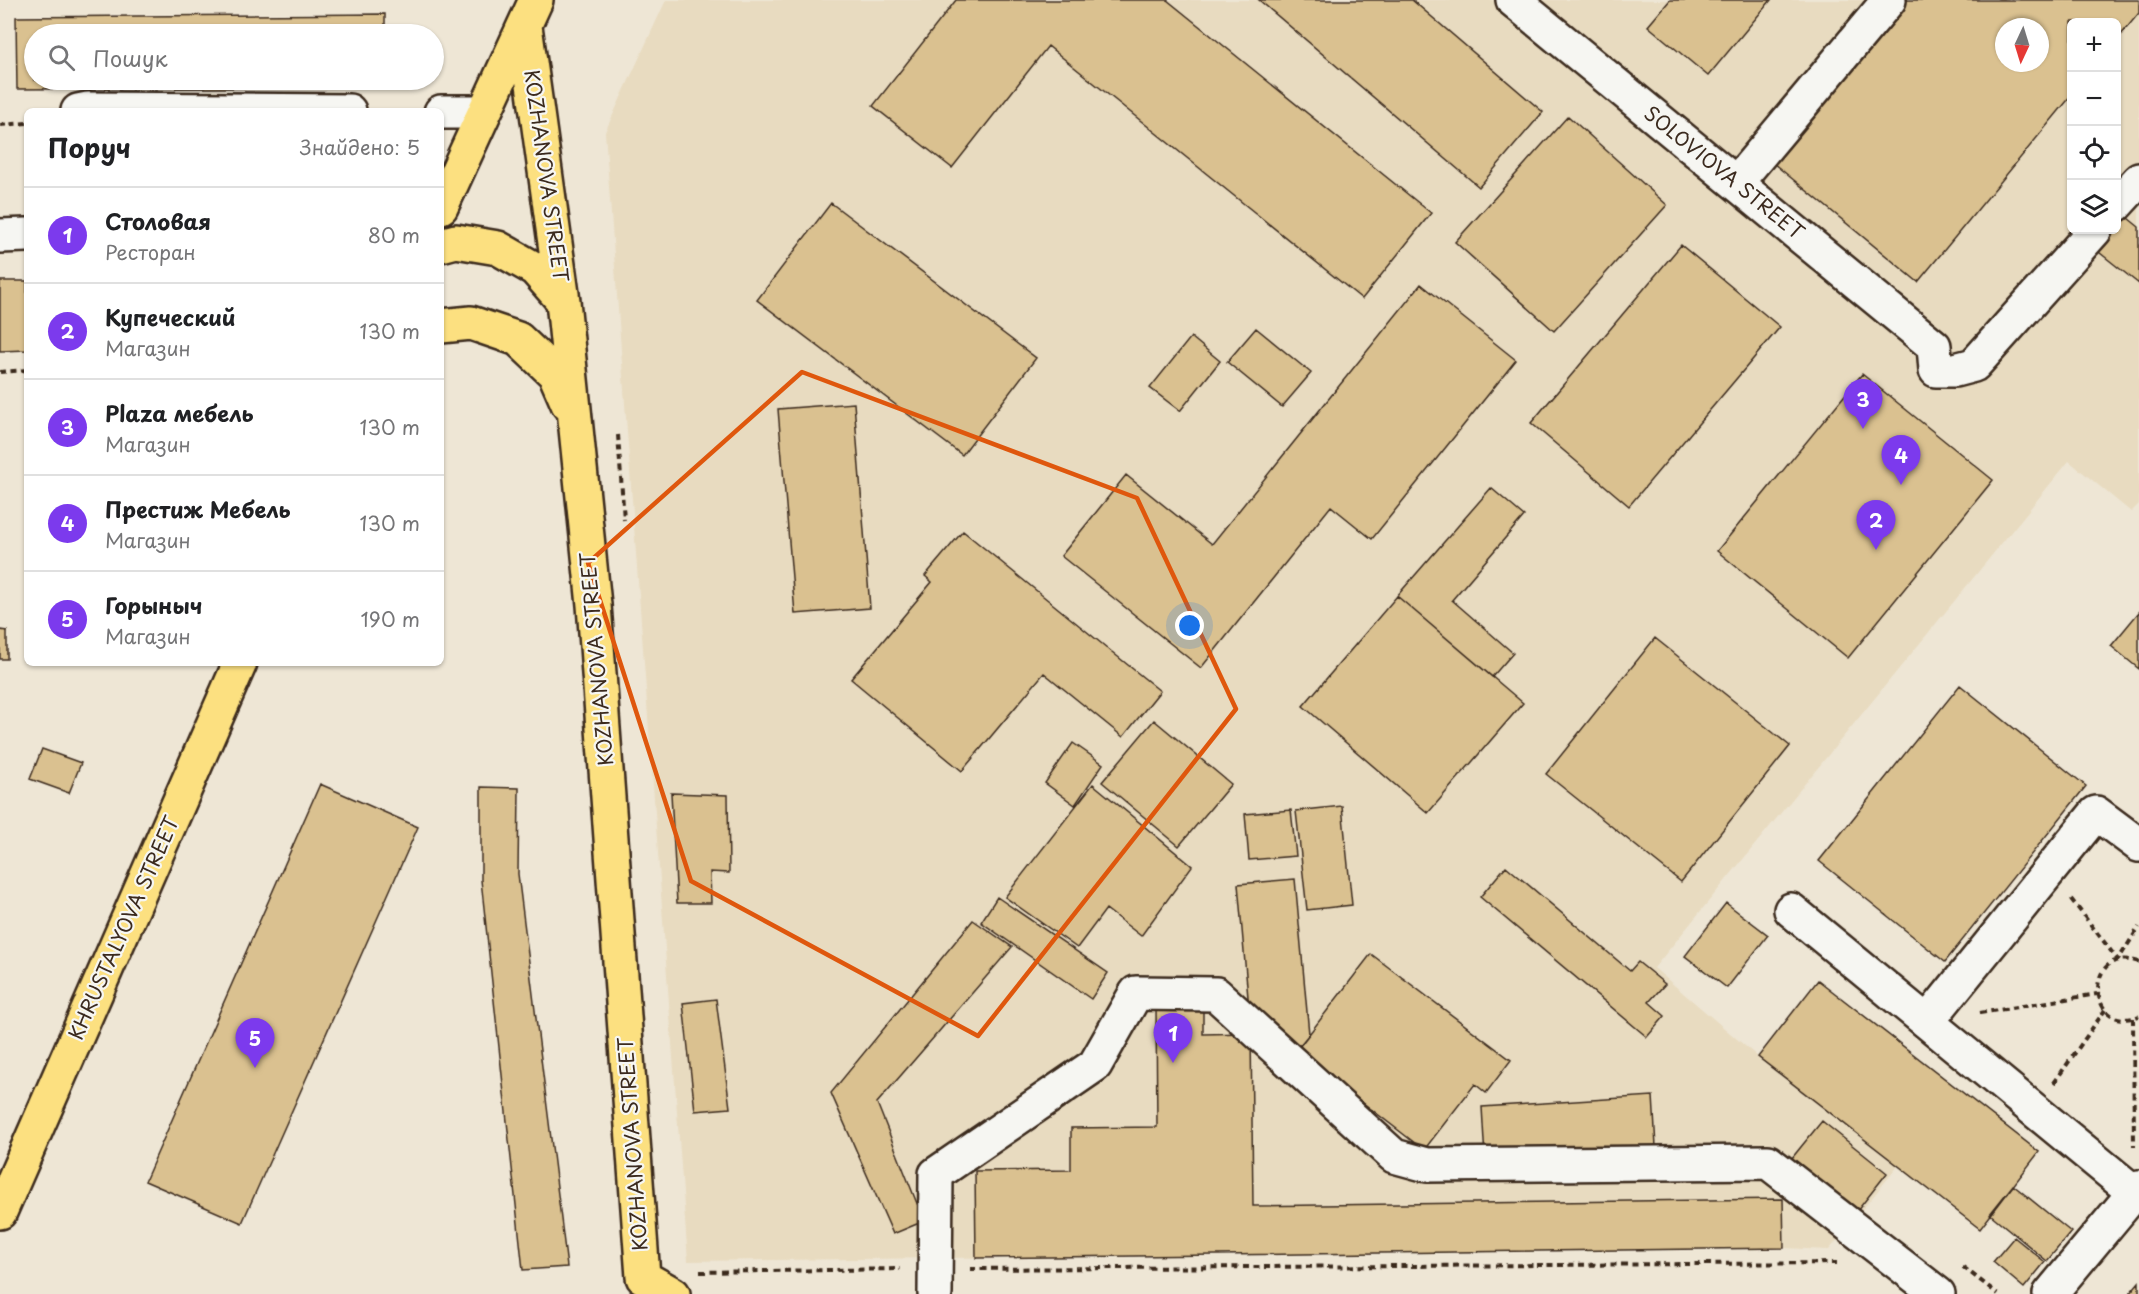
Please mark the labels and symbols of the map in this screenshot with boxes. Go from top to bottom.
north arrow [1995,18,2049,72]
street label: KOZHANOVA STREET [517,68,577,284]
street label: SOLOVIOVA STREET [1638,98,1811,246]
pin: 3 [1844,380,1882,429]
pin: 4 [1882,436,1920,485]
pin: 2 [1856,500,1896,550]
street label: KOZHANOVA STREET [572,551,620,767]
your location [1175,611,1204,640]
street label: KHRUSTALYOVA STREET [60,811,186,1044]
pin: 1 [1154,1014,1192,1063]
pin: 5 [236,1018,274,1068]
street label: KOZHANOVA STREET [610,1036,654,1252]

